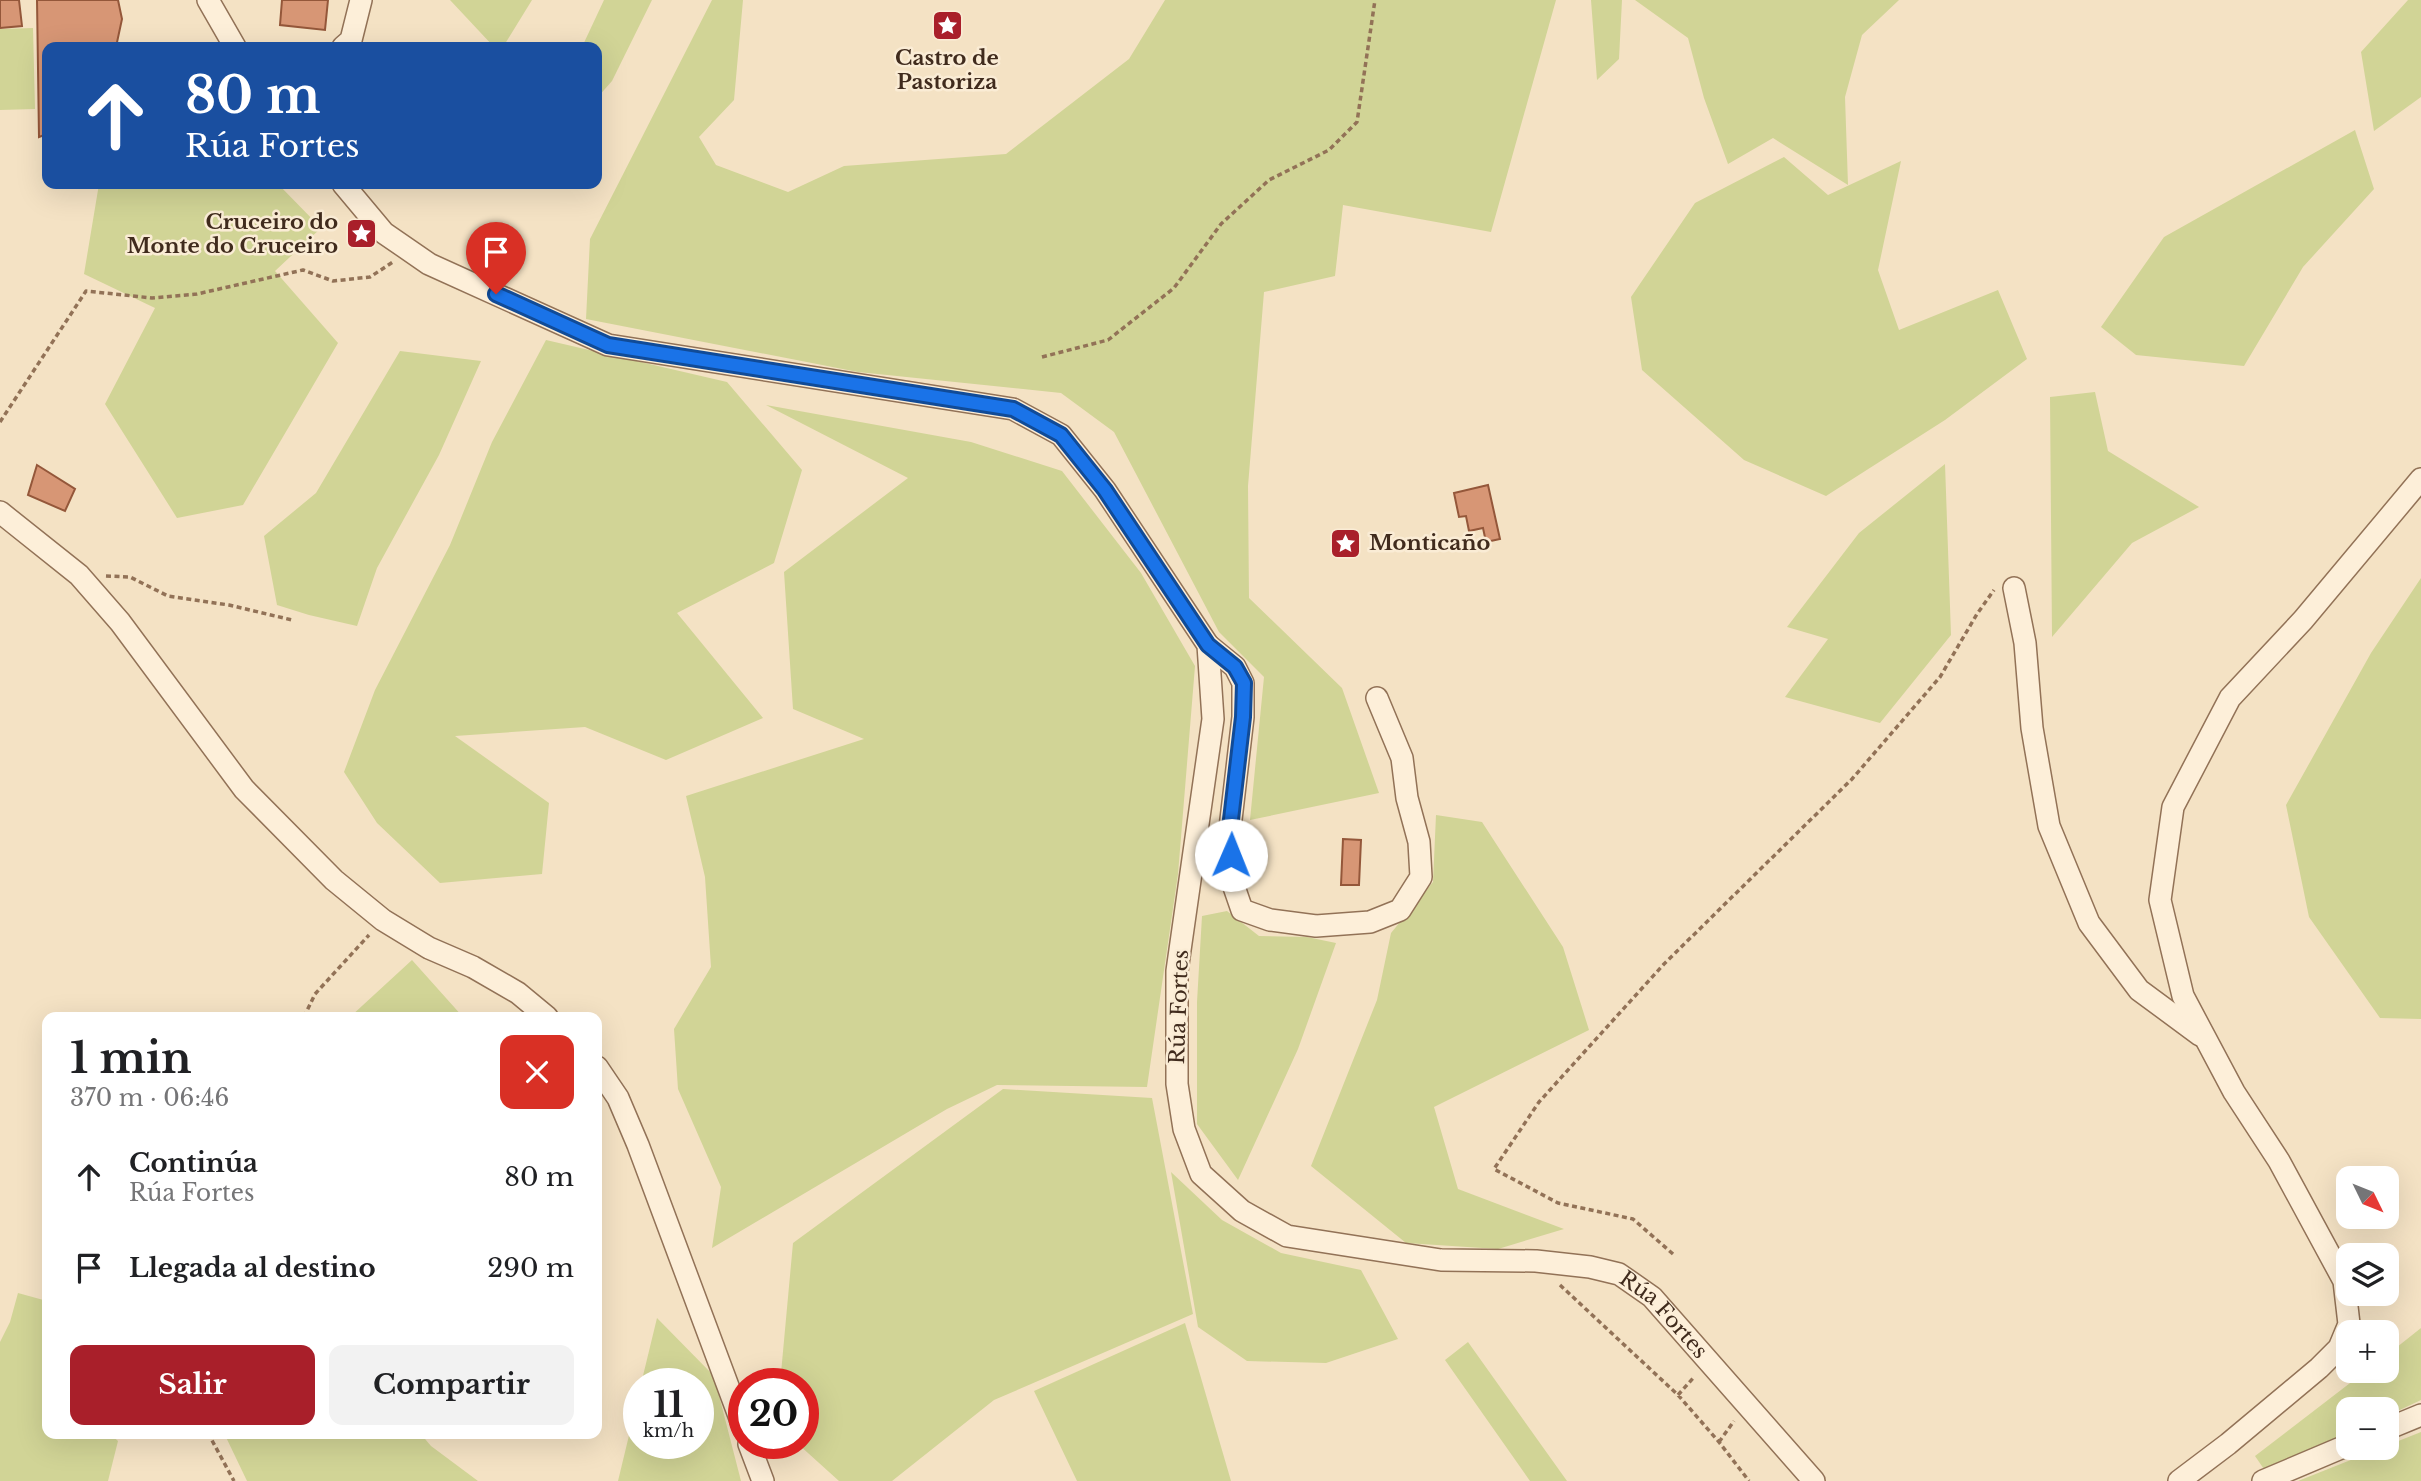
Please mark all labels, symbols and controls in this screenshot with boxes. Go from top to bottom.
place icon: Castro de Pastoriza [930,9,964,43]
place label: Castro de Pastoriza [895,45,999,95]
text: 80 m [185,65,320,126]
icon: ahead [70,70,161,161]
text: Rúa Fortes [185,126,360,166]
place label: Cruceiro do Monte do Cruceiro [127,209,338,259]
place icon: Cruceiro do Monte do Cruceiro [344,217,378,251]
pin [466,222,526,294]
icon: arrive [477,233,515,271]
place icon: Monticaño [1329,526,1363,560]
place label: Monticaño [1369,530,1490,556]
position arrow [1194,818,1268,892]
street label: Rúa Fortes [1164,949,1194,1065]
text: 1 min [70,1032,192,1084]
button: close [500,1035,574,1109]
text: 370 m · 06:46 [70,1084,229,1112]
text: Continúa [129,1147,258,1179]
icon: ahead [70,1158,108,1196]
text: 80 m [504,1161,574,1193]
north arrow [2336,1166,2399,1228]
map controls [2336,1166,2399,1460]
text: Rúa Fortes [129,1179,254,1207]
button: layers [2336,1243,2399,1306]
icon: arrive [70,1249,108,1287]
text: Llegada al destino [129,1252,376,1284]
text: 290 m [487,1252,574,1284]
street label: Rúa Fortes [1614,1265,1713,1364]
button: + [2336,1320,2399,1383]
button: Salir [70,1345,315,1425]
button: Compartir [329,1345,574,1425]
speed limit sign: 20 [728,1368,819,1459]
text: 11 [653,1383,684,1426]
button: − [2336,1397,2399,1460]
text: km/h [643,1420,694,1442]

